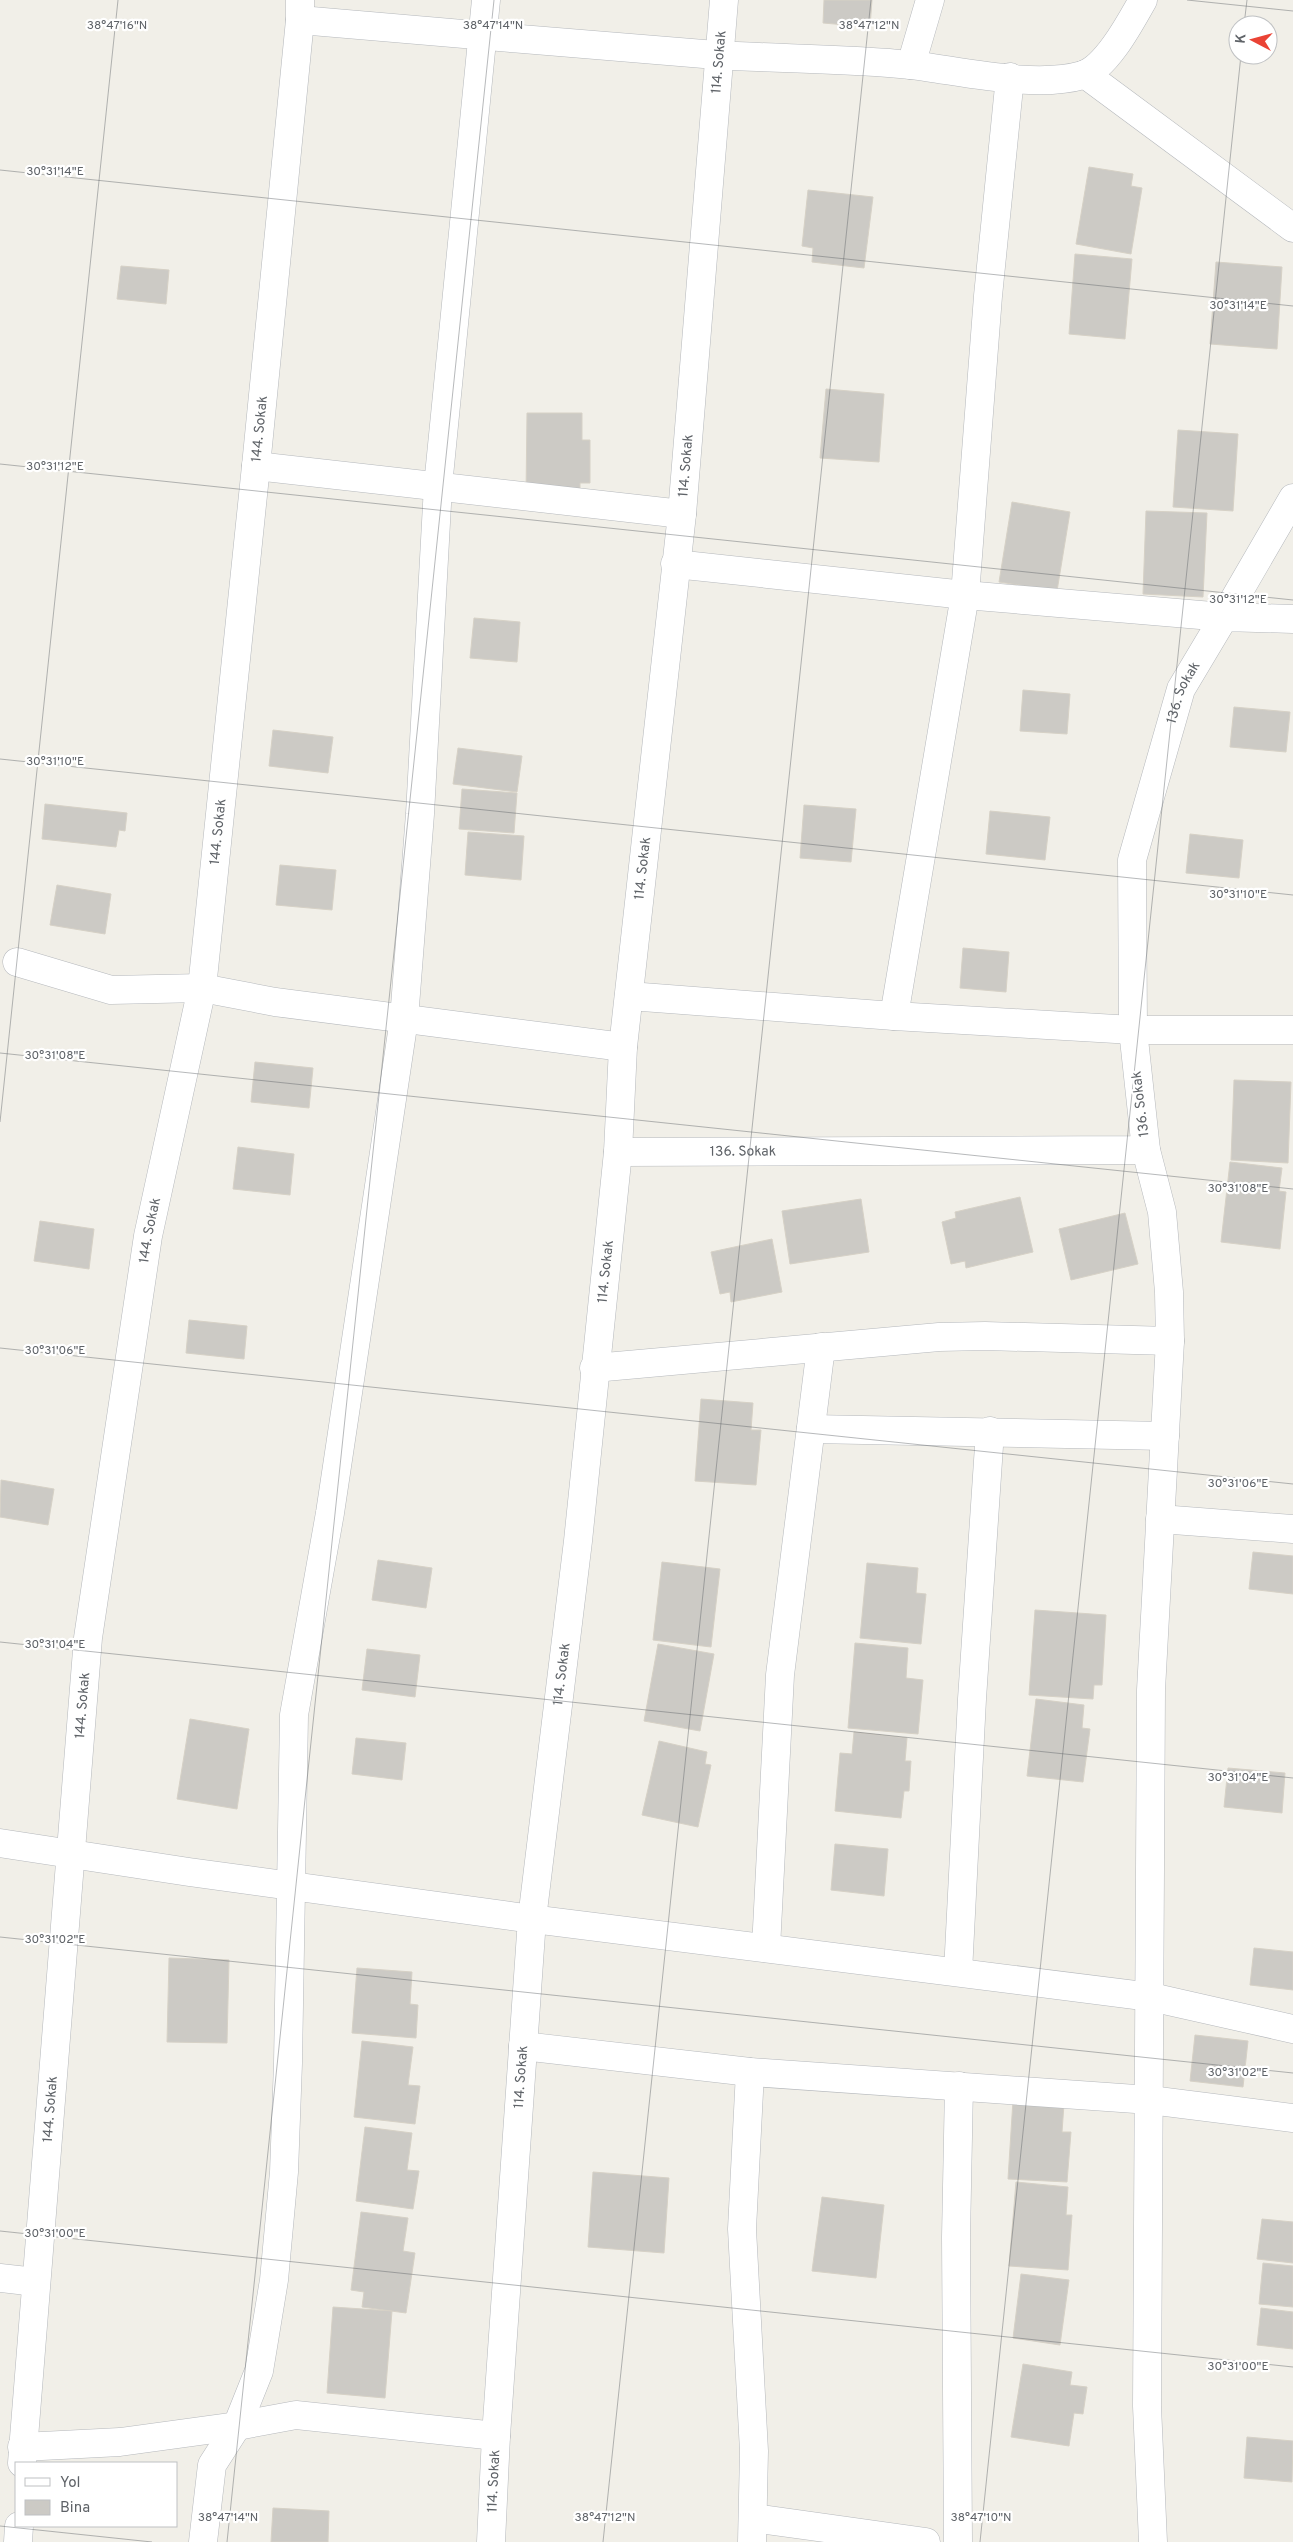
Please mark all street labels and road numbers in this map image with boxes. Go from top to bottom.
street label: 114. Sokak [708,30,730,94]
street label: 144. Sokak [248,395,271,463]
street label: 114. Sokak [675,434,697,498]
street label: 136. Sokak [1163,658,1204,726]
street label: 144. Sokak [206,798,230,866]
street label: 114. Sokak [631,836,655,901]
street label: 136. Sokak [1129,1070,1153,1138]
street label: 136. Sokak [710,1143,776,1160]
street label: 144. Sokak [136,1196,165,1264]
street label: 114. Sokak [594,1239,617,1304]
street label: 114. Sokak [550,1642,574,1707]
street label: 144. Sokak [71,1672,94,1739]
street label: 114. Sokak [510,2045,532,2109]
street label: 144. Sokak [39,2075,61,2143]
street label: 114. Sokak [484,2449,504,2513]

